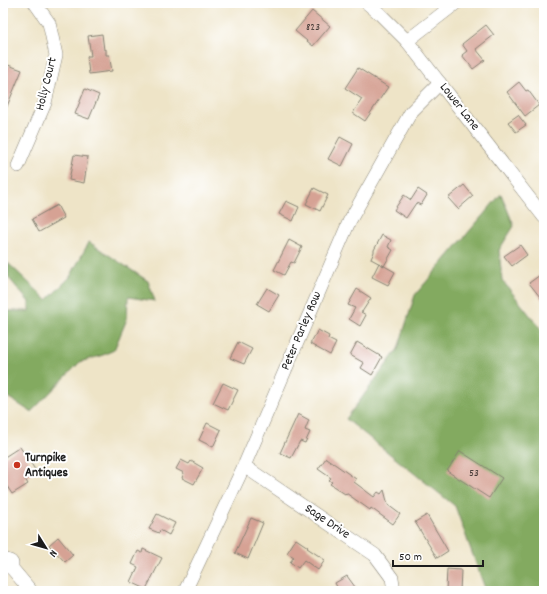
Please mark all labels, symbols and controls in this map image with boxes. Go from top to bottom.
house number: 823 [306,20,320,36]
street label: Holly Court [31,55,63,113]
street label: Lower Lane [434,79,484,135]
street label: Peter Parley Row [277,288,327,374]
place label: Turnpike Antiques [25,449,68,483]
marker: Turnpike Antiques [12,460,22,470]
house number: 53 [469,466,479,482]
street label: Sage Drive [300,500,354,544]
north arrow [26,528,66,568]
scale bar [393,542,483,568]
text: N [44,546,60,560]
text: 50 m [399,549,422,566]

